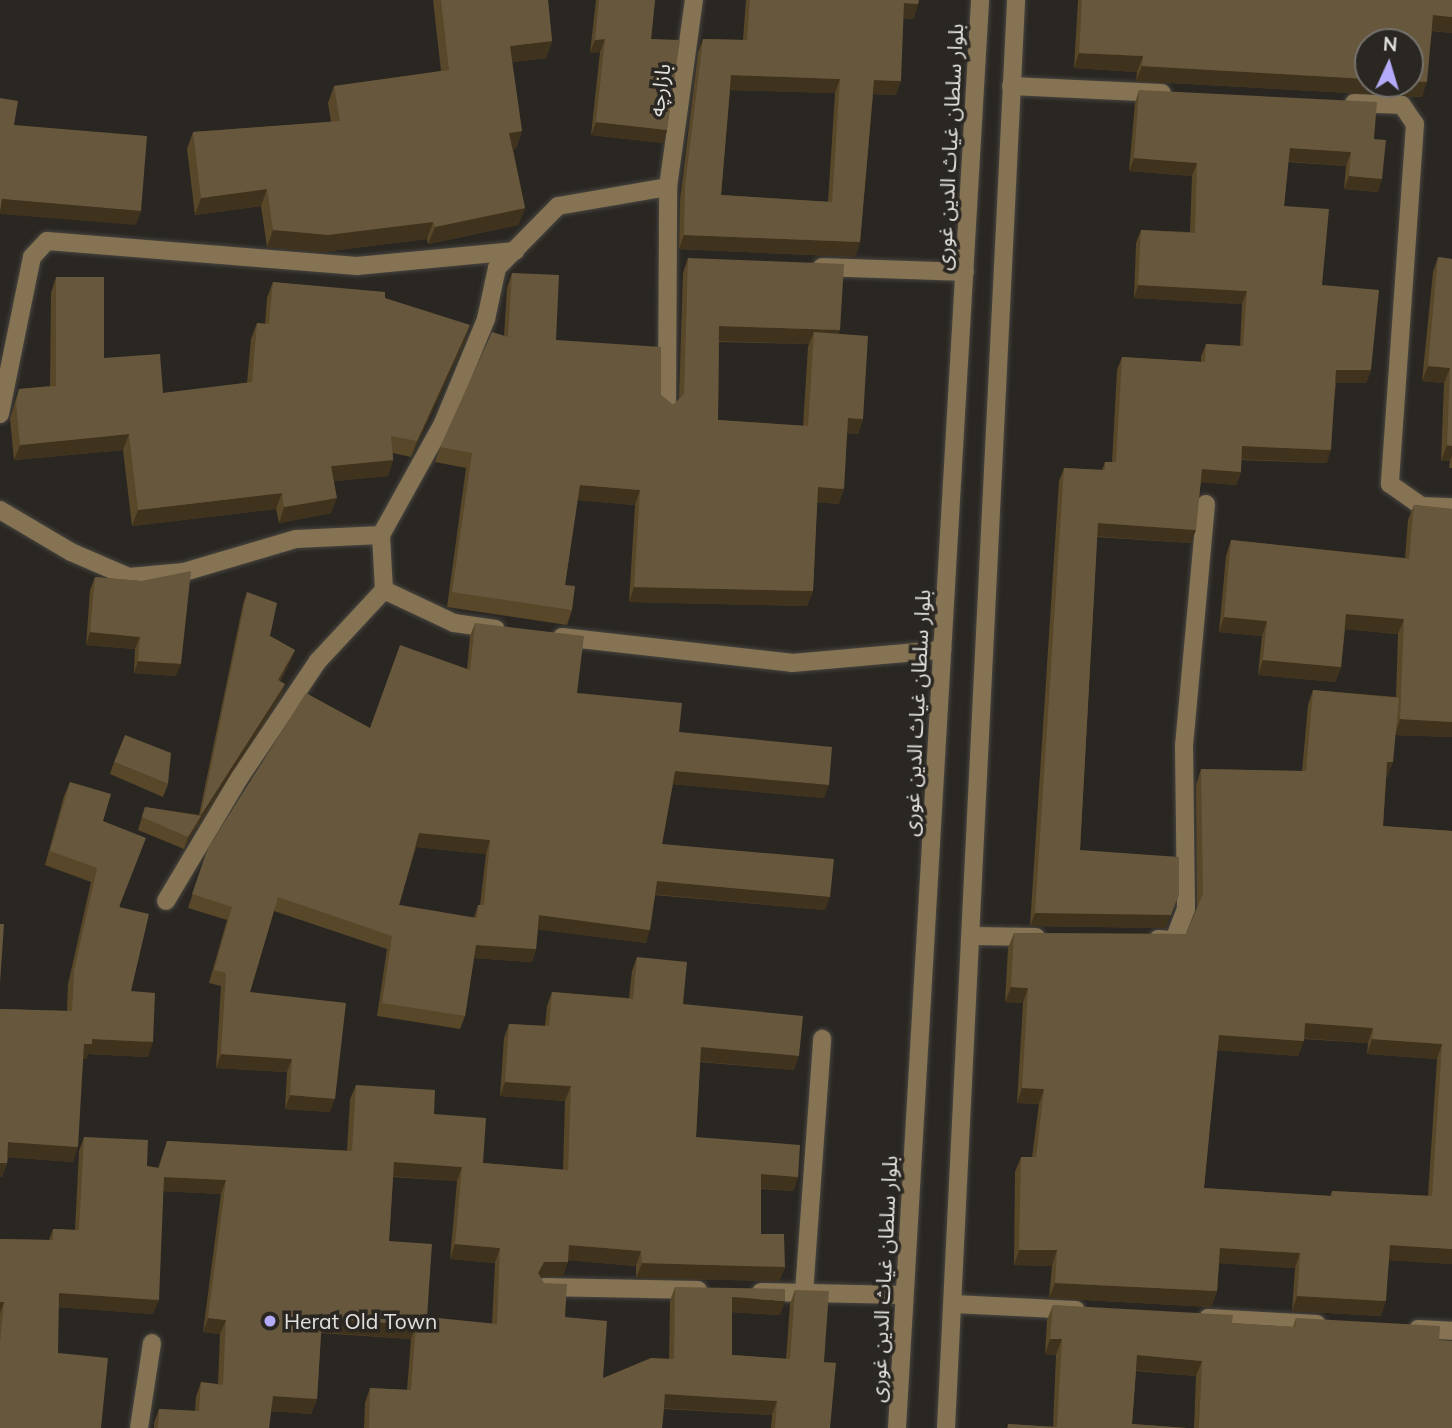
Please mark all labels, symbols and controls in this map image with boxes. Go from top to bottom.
street label: بلوار سلطان غیاث الدین غوری [930,23,968,271]
north arrow [1354,28,1424,98]
text: N [1382,32,1398,57]
street label: بازارچه [643,62,675,118]
street label: بلوار سلطان غیاث الدین غوری [897,589,935,837]
street label: بلوار سلطان غیاث الدین غوری [864,1155,902,1403]
place label: Herat Old Town [284,1308,437,1334]
marker: Herat Old Town [262,1313,278,1329]

